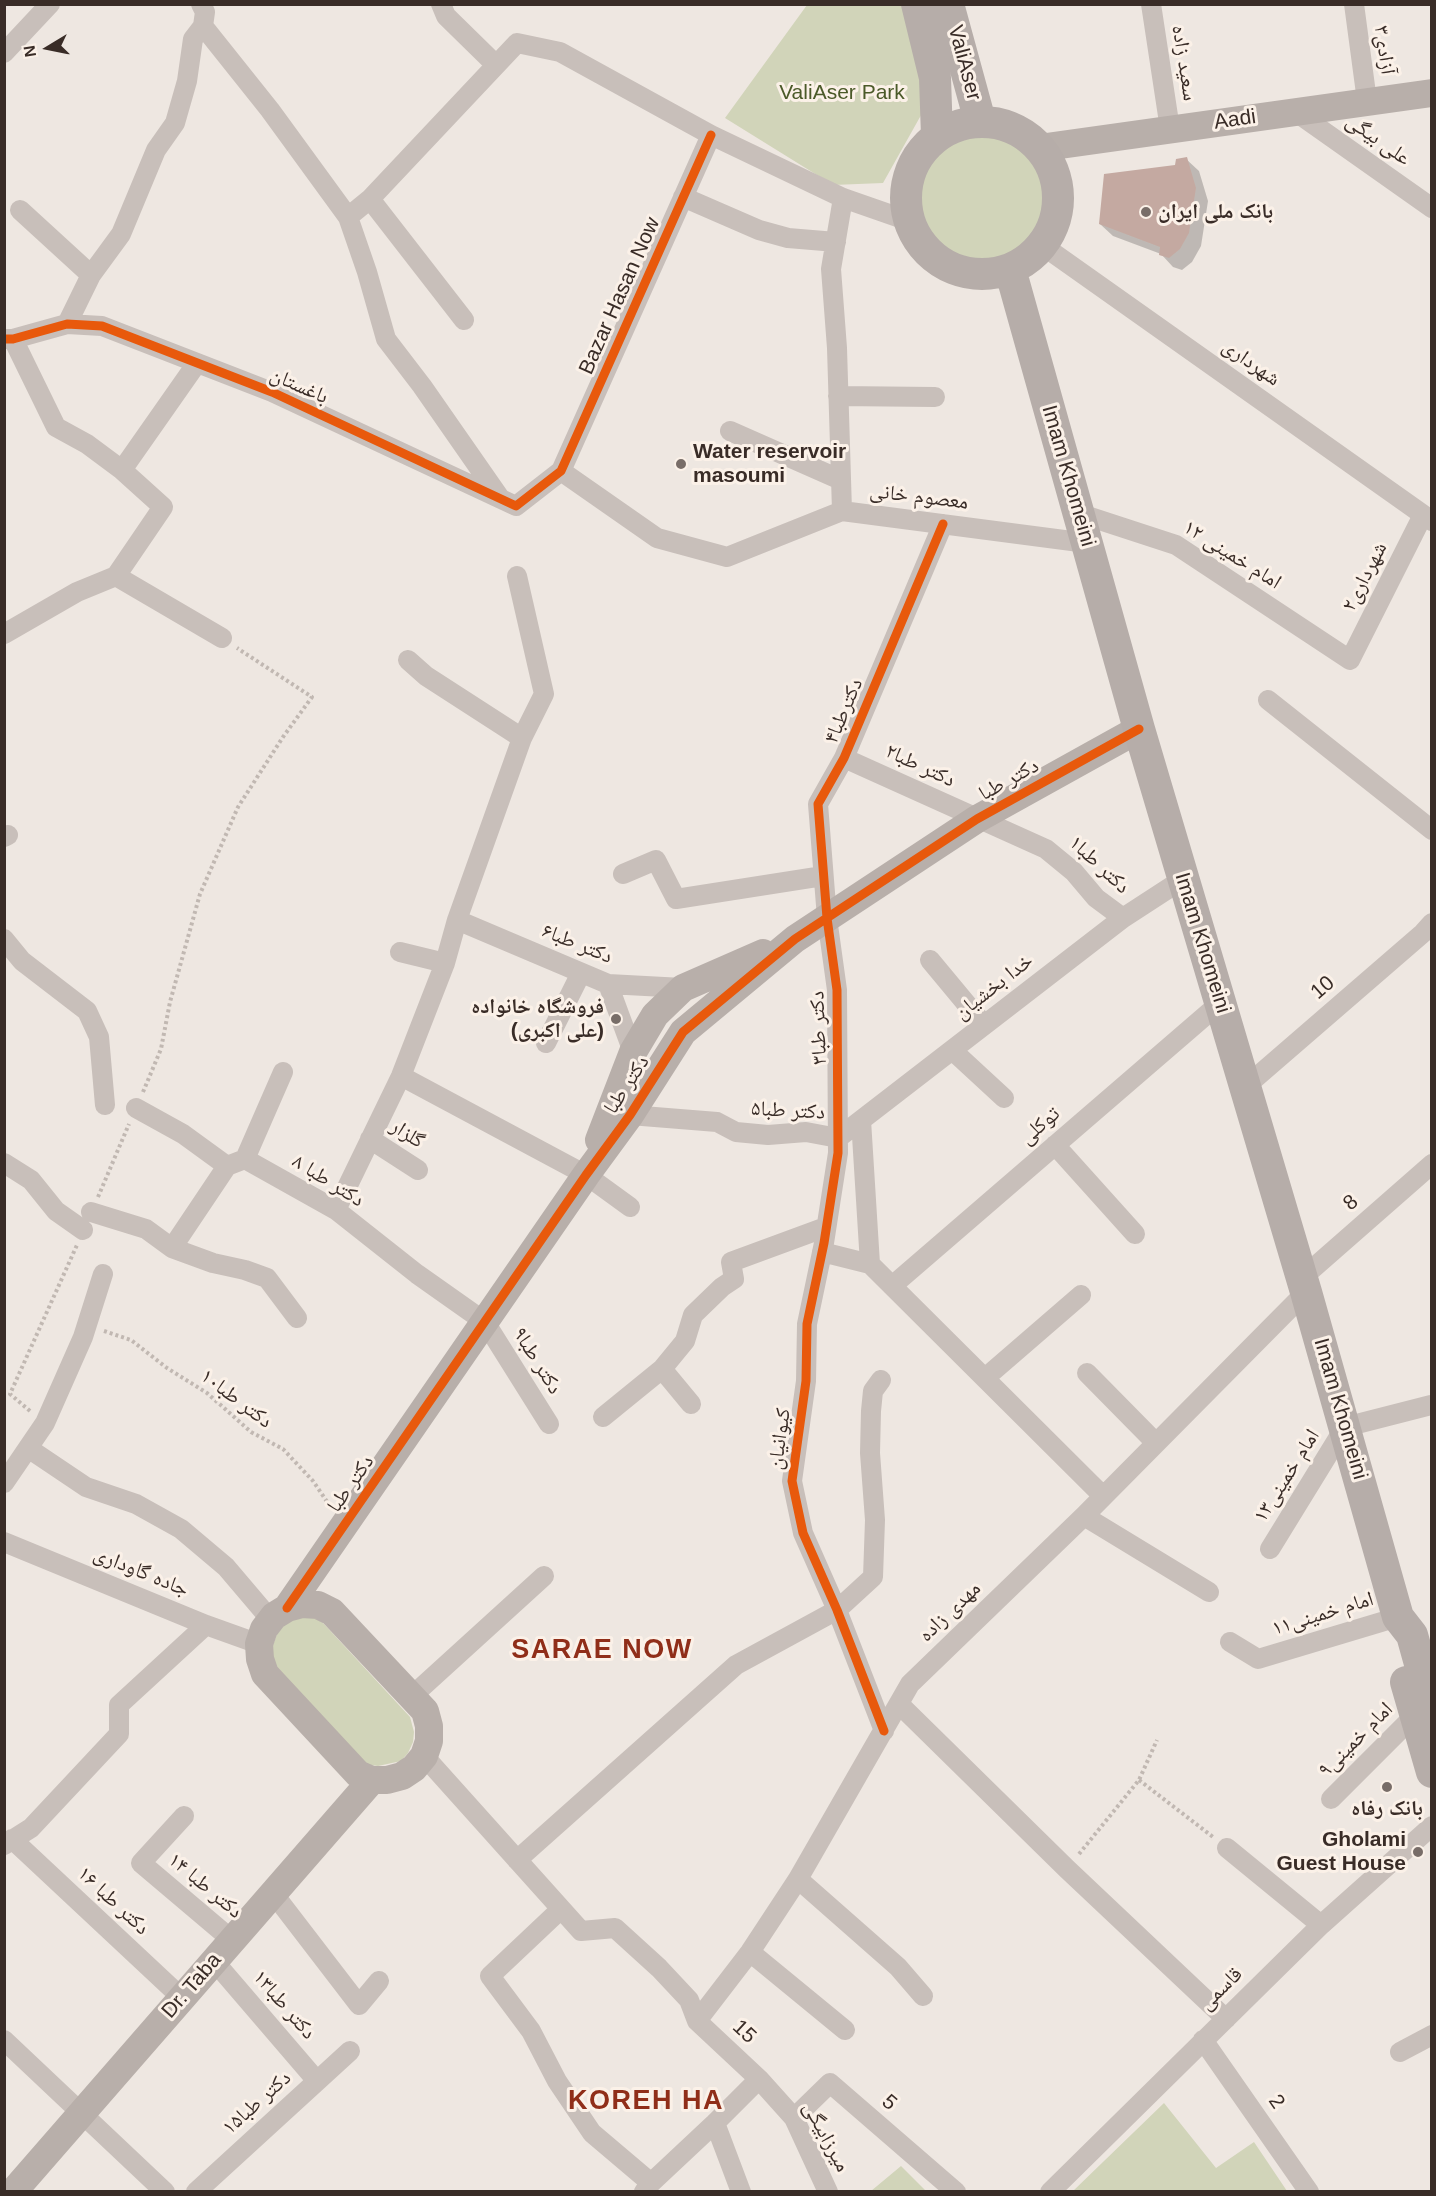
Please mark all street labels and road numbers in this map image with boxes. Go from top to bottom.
street label: ValiAser [942,23,986,103]
street label: سعید زاده [1166,23,1202,103]
street label: آزادی۳ [1368,24,1400,76]
street label: Aadi [1212,105,1258,135]
street label: علی بیگی [1341,109,1415,171]
street label: Bazar Hasan Now [574,214,666,378]
street label: شهرداری [1217,334,1285,392]
street label: باغستان [266,362,332,410]
street label: Imam Khomeini [1036,402,1100,550]
street label: معصوم خانی [868,478,970,516]
street label: امام خمینی ۱۲ [1178,515,1286,595]
street label: شهرداری۲ [1337,538,1393,616]
street label: دکترطبا۴ [819,675,869,747]
street label: دکتر طبا۲ [881,739,959,793]
street label: دکتر طبا [975,753,1043,807]
street label: دکتر طبا۱ [1063,831,1135,899]
street label: Imam Khomeini [1169,870,1235,1016]
street label: دکتر طبا۶ [538,918,616,970]
street label: خدا بخشیان [950,948,1038,1026]
street label: 10 [1306,971,1340,1005]
street label: دکتر طبا۳ [805,991,833,1065]
street label: دکتر طبا [599,1051,655,1119]
street label: دکتر طبا۵ [750,1096,826,1126]
street label: توکلی [1015,1102,1065,1150]
street label: گلزار [385,1114,429,1154]
street label: دکتر طبا ۸ [287,1149,369,1213]
street label: 8 [1338,1190,1364,1216]
street label: دکتر طبا۹ [507,1323,567,1399]
street label: Imam Khomeini [1308,1335,1372,1483]
street label: دکتر طبا۱۰ [195,1364,277,1434]
street label: کیوانیان [763,1407,797,1471]
street label: امام خمینی۱۳ [1248,1425,1326,1527]
street label: دکتر طبا [322,1450,380,1518]
street label: جاده گاوداری [90,1542,192,1602]
street label: مهدی زاده [914,1576,986,1648]
street label: امام خمینی۱۱ [1269,1587,1377,1641]
street label: امام خمینی۹ [1313,1697,1399,1783]
street label: دکتر طبا ۱۴ [163,1848,247,1924]
street label: دکتر طبا ۱۶ [72,1861,154,1941]
street label: Dr. Taba [157,1948,227,2024]
street label: قاسمی [1194,1962,1248,2016]
street label: دکتر طبا۱۳ [247,1965,321,2045]
street label: 15 [727,2015,761,2049]
street label: دکتر طبا۱۵ [218,2066,296,2140]
street label: 5 [876,2090,902,2116]
street label: 2 [1262,2090,1290,2114]
street label: میرزابیگی [797,2097,855,2177]

